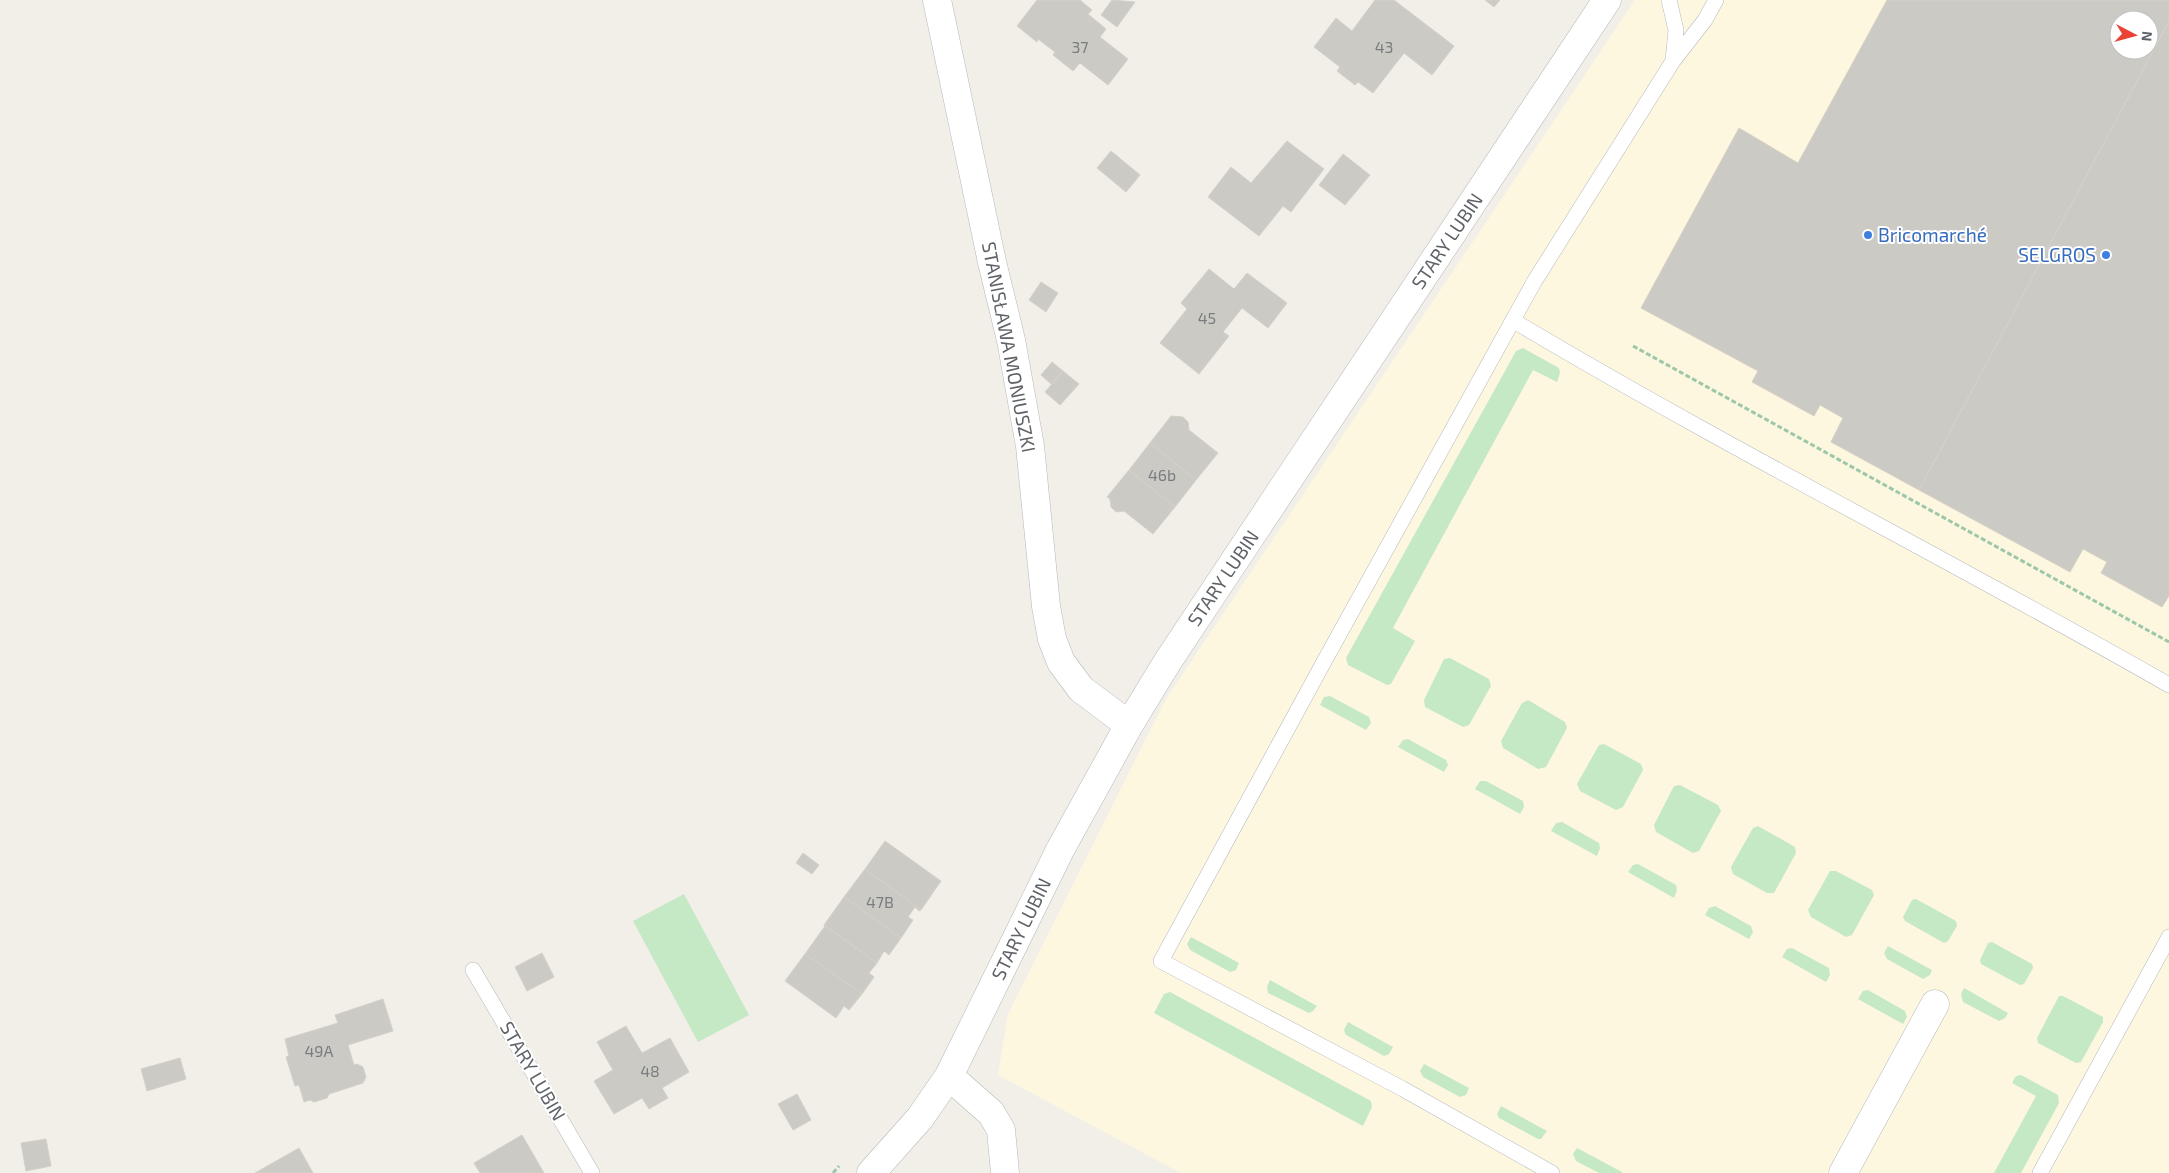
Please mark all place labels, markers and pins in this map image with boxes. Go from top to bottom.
place label: Bricomarché [1878,223,1987,246]
marker: Bricomarché [1862,229,1874,241]
place label: SELGROS [2018,243,2096,266]
marker: SELGROS [2100,249,2112,261]

